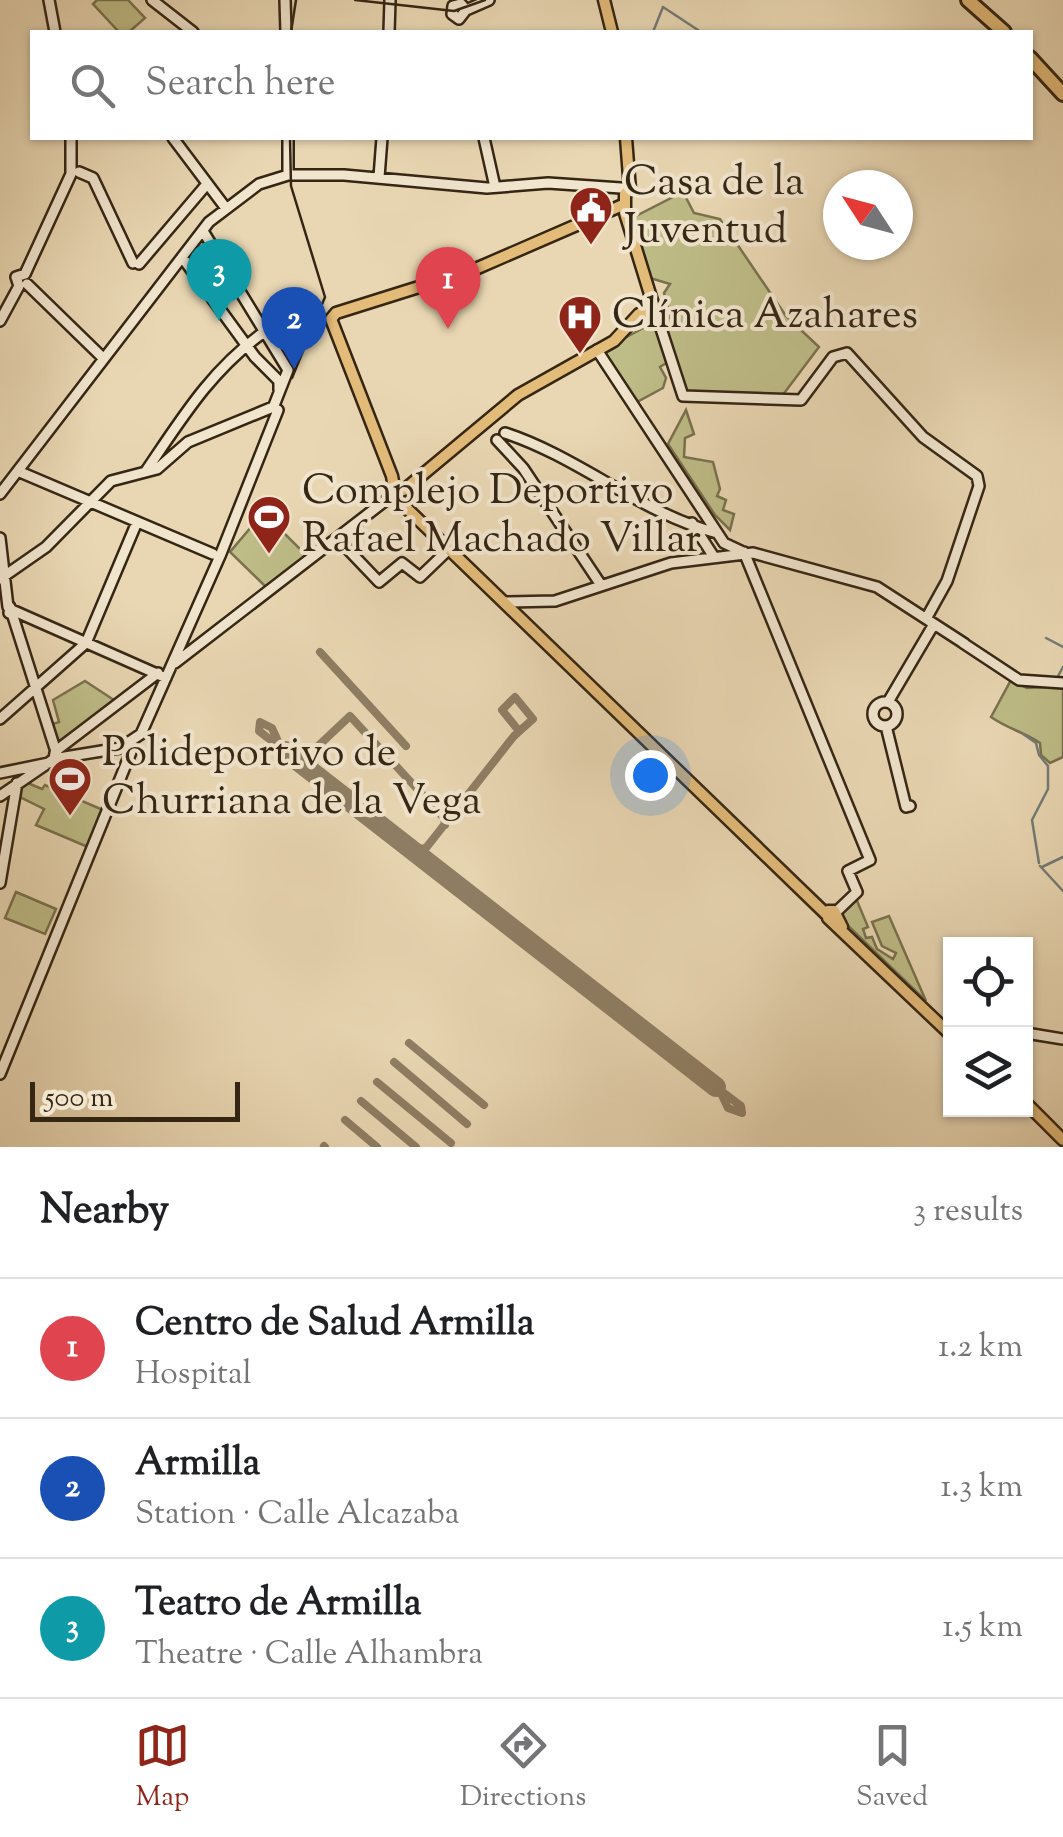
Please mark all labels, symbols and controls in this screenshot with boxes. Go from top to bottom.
search box [30,30,1033,140]
icon: search [65,58,120,113]
text: Search here [145,58,336,112]
place label: Casa de la Juventud [622,154,804,262]
north arrow [823,170,913,260]
public building icon: Casa de la Juventud [568,185,614,246]
pin: 3 [186,238,252,321]
pin: 1 [416,246,480,329]
pin: 2 [262,286,326,369]
place label: Clínica Azahares [612,287,918,347]
hospital icon: Clínica Azahares [557,294,603,355]
place label: Complejo Deportivo Rafael Machado Villar [302,463,701,571]
sports icon: Complejo Deportivo Rafael Machado Villar [246,494,292,555]
place label: Polideportivo de Churriana de la Vega [102,725,481,833]
your location [625,750,676,801]
sports icon: Polideportivo de Churriana de la Vega [47,756,93,817]
map controls [943,937,1033,1117]
button: locate [943,937,1033,1027]
button: layers [943,1027,1033,1117]
scale bar [30,1077,240,1122]
text: 500 m [45,1079,113,1119]
text: Nearby [40,1182,169,1242]
text: 3 results [913,1189,1023,1235]
text: Centro de Salud Armilla [135,1298,535,1352]
text: 1 [67,1325,78,1371]
text: 1.2 km [938,1325,1023,1371]
text: Hospital [135,1352,252,1398]
text: Armilla [135,1438,260,1492]
text: 2 [65,1465,80,1511]
text: 1.3 km [940,1465,1023,1511]
text: Station · Calle Alcazaba [135,1492,459,1538]
text: Teatro de Armilla [135,1578,422,1632]
text: 3 [66,1605,79,1651]
text: 1.5 km [942,1605,1023,1651]
text: Theatre · Calle Alhambra [135,1632,483,1678]
tab: Map [135,1718,190,1818]
tab: Directions [460,1718,586,1818]
tab: Saved [856,1718,928,1818]

